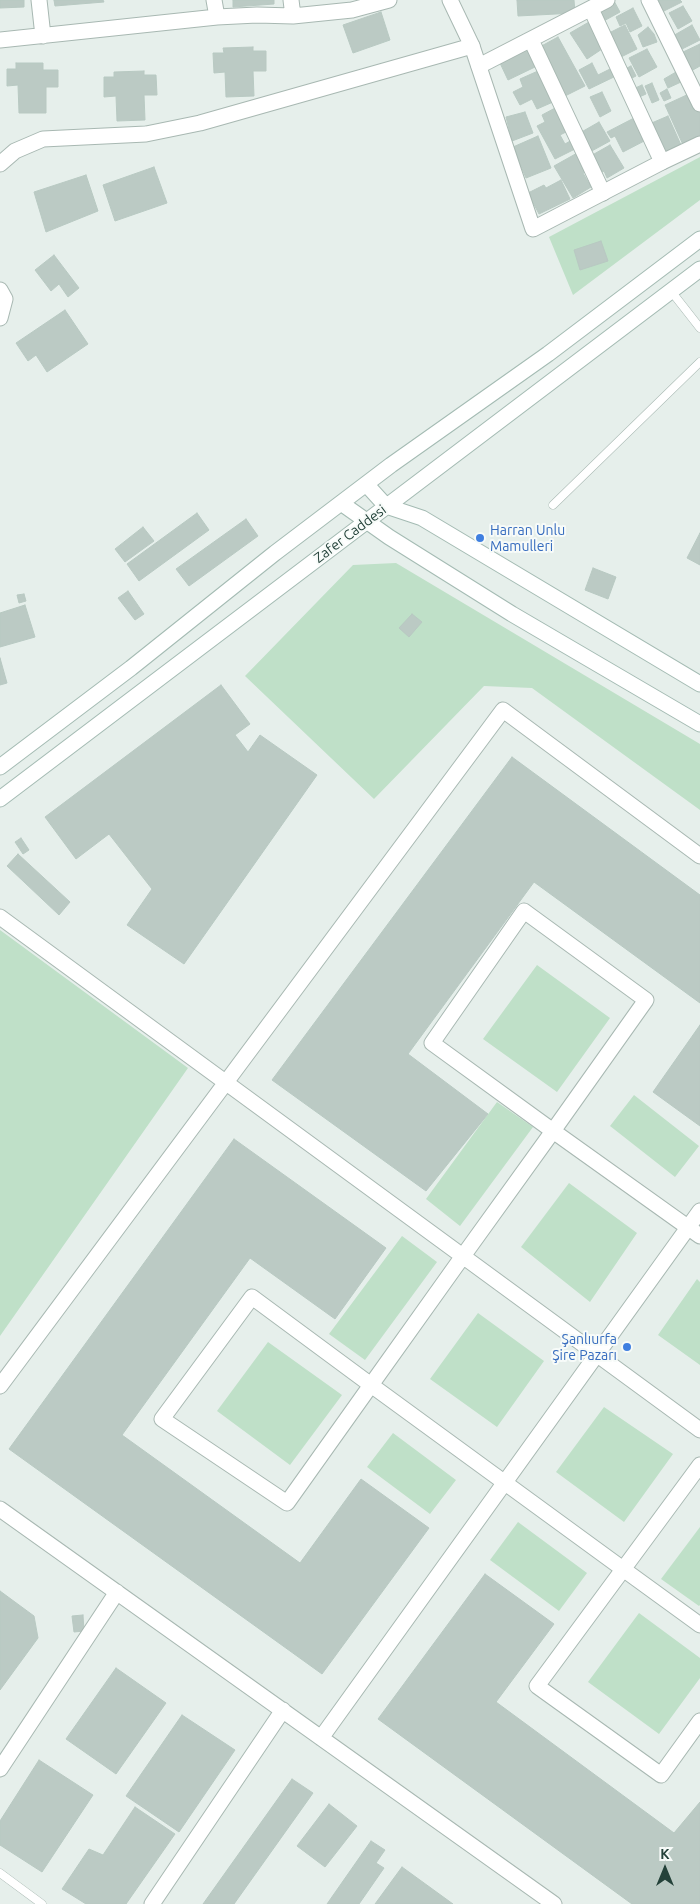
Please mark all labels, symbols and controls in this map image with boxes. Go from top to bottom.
street label: Zafer Caddesi [311,501,389,567]
place label: Harran Unlu Mamulleri [490,522,565,554]
marker: Harran Unlu Mamulleri [474,532,486,544]
place label: Şanlıurfa Şire Pazarı [552,1331,617,1364]
marker: Şanlıurfa Şire Pazarı [621,1341,633,1353]
north arrow [640,1844,690,1894]
text: K [660,1846,670,1862]

